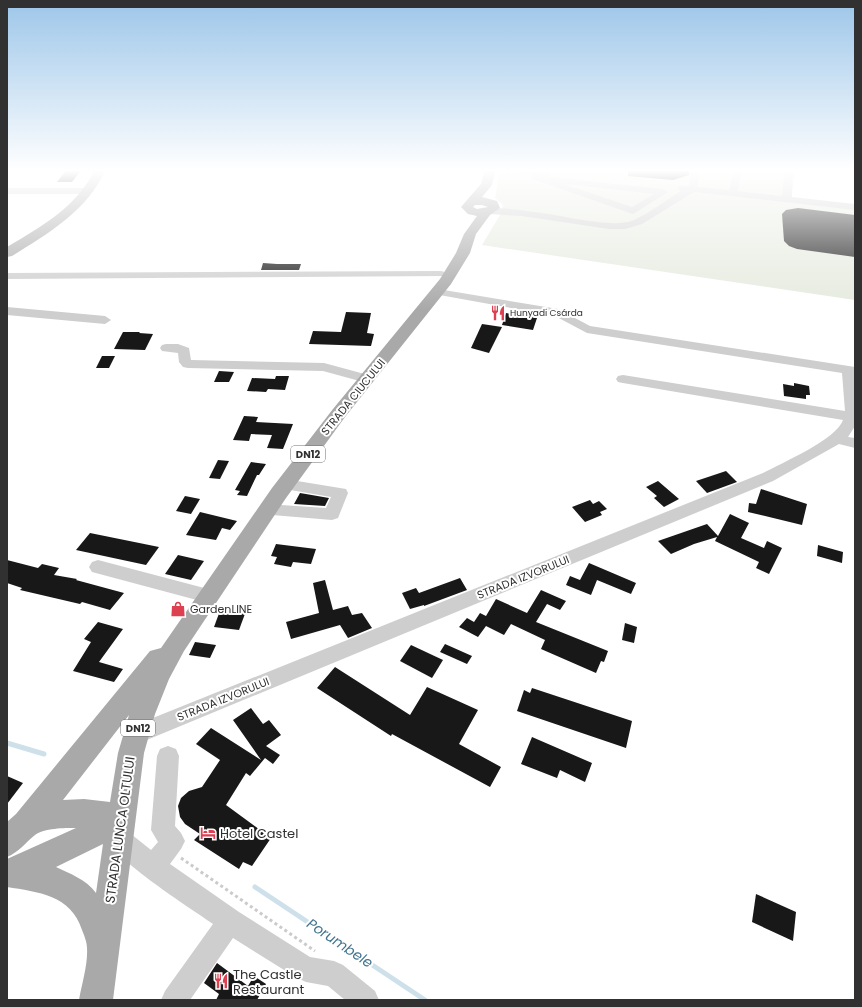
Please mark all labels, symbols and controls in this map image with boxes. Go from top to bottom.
restaurant icon: Hunyadi Csárda [489,304,507,322]
place label: Hunyadi Csárda [510,307,583,319]
street label: STRADA CIUCULUI [317,355,389,439]
road number: DN12 [291,446,325,462]
street label: STRADA IZVORULUI [474,551,572,603]
shop icon: GardenLINE [169,600,187,618]
place label: GardenLINE [190,601,252,617]
street label: STRADA IZVORULUI [174,673,272,725]
road number: DN12 [121,720,155,736]
street label: STRADA LUNCA OLTULUI [100,755,140,905]
hotel icon: Hotel Castel [199,824,217,842]
place label: Hotel Castel [220,824,298,843]
water label: Porumbele [303,913,377,973]
place label: The Castle Restaurant [233,965,305,999]
restaurant icon: The Castle Restaurant [212,972,230,990]

